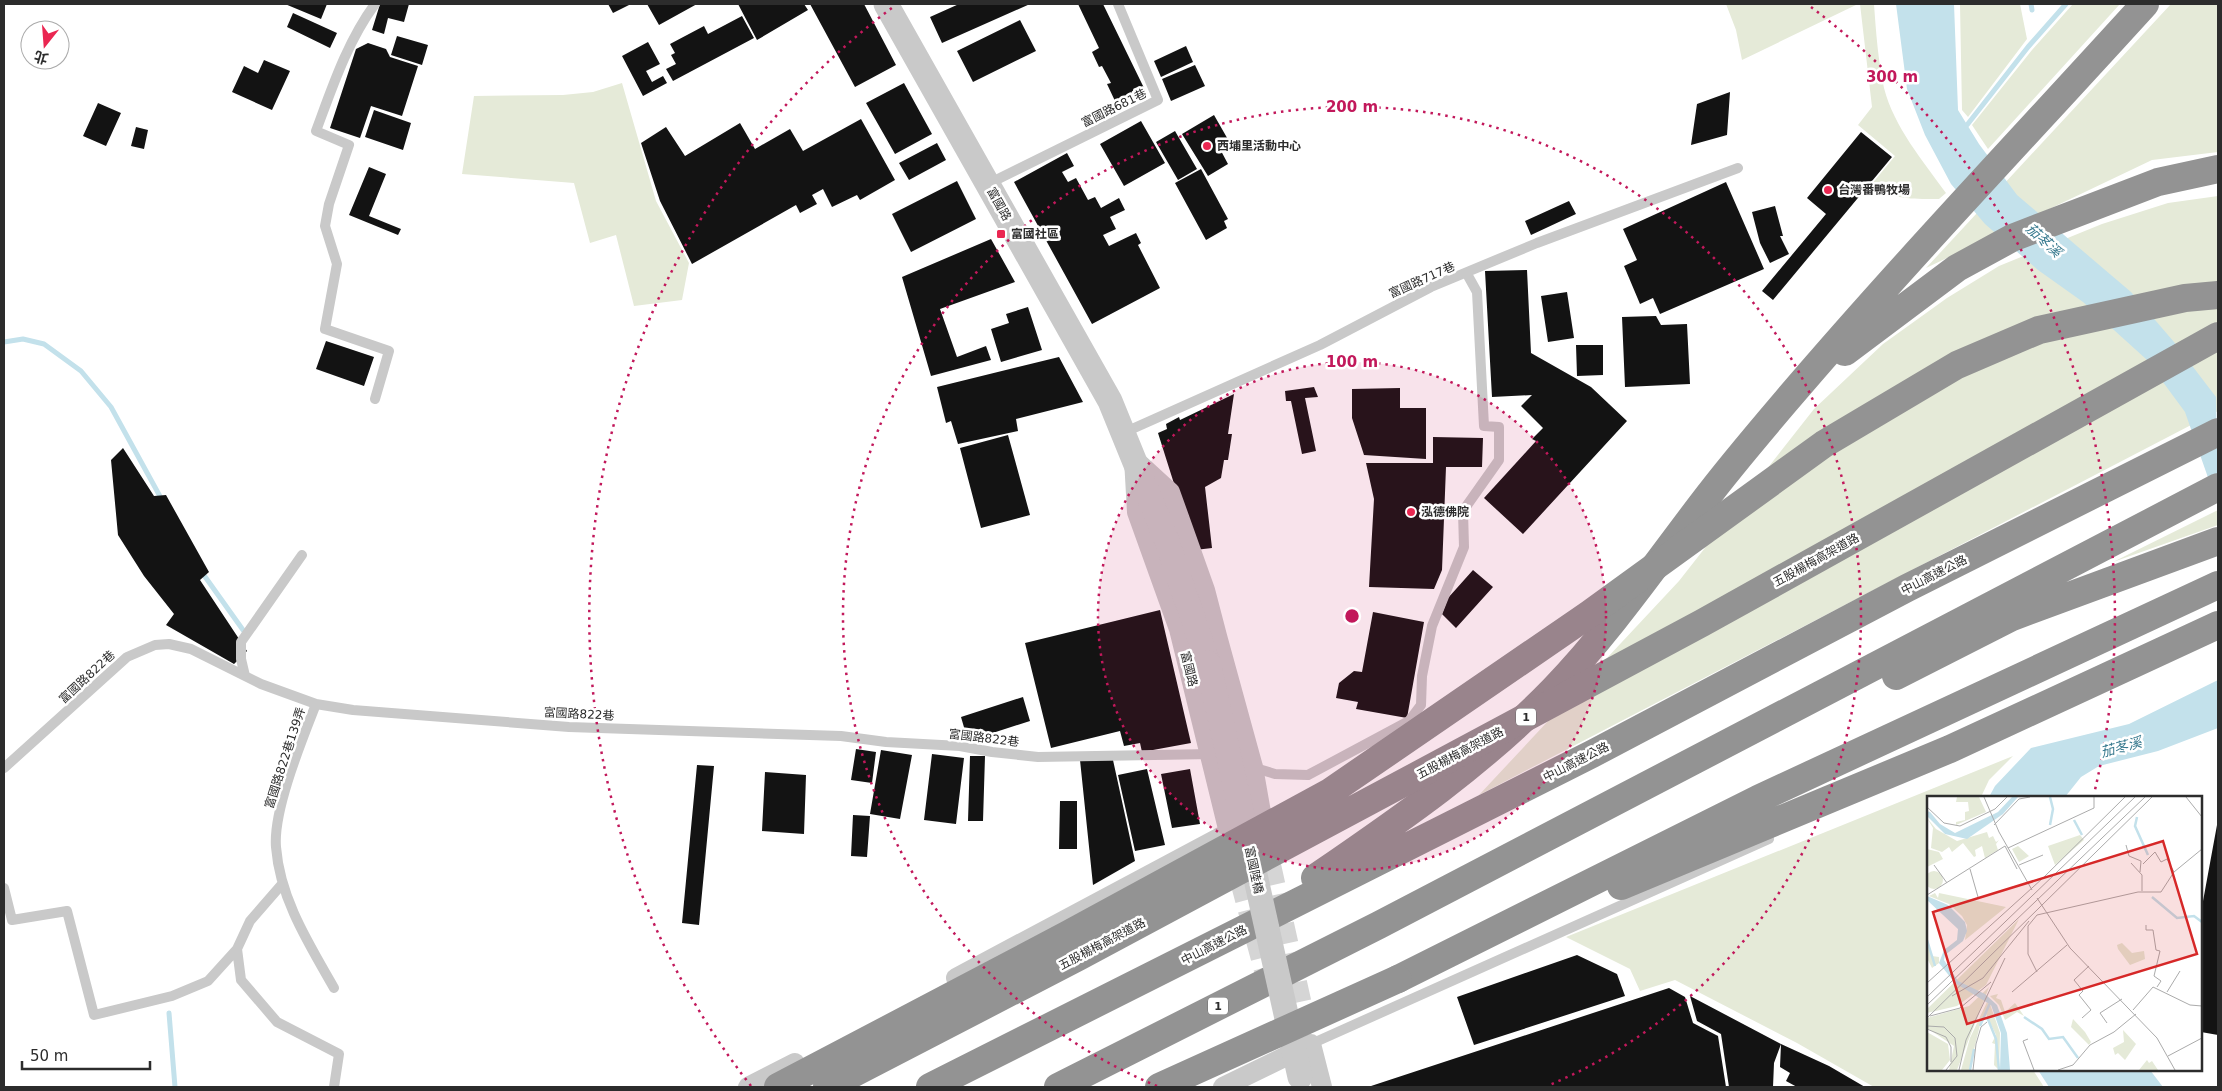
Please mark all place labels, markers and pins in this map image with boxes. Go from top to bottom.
place label: 西埔里活動中心 [1217,139,1301,153]
marker: 西埔里活動中心 [1201,140,1213,152]
place label: 台灣番鴨牧場 [1838,183,1910,197]
marker: 台灣番鴨牧場 [1822,184,1834,196]
place label: 富國社區 [1011,227,1059,241]
marker: 富國社區 [995,228,1007,240]
place label: 泓德佛院 [1421,505,1469,519]
marker: 泓德佛院 [1405,506,1417,518]
centre of rings [1343,607,1361,625]

